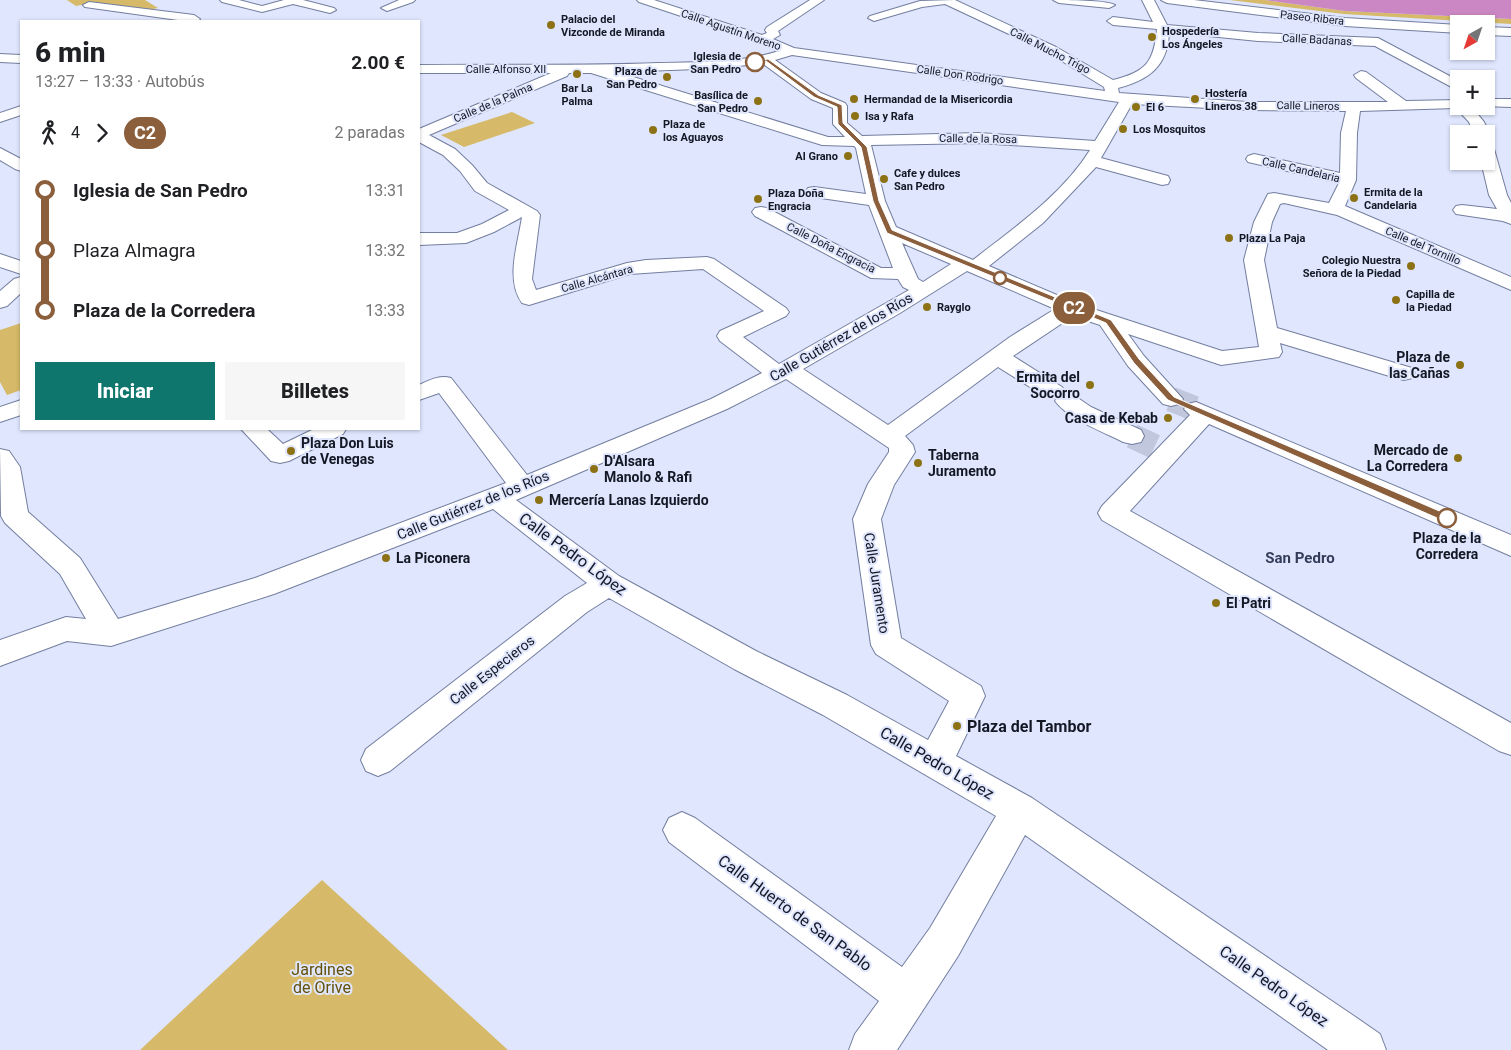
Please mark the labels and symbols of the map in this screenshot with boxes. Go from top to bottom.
street label: Calle Agustín Moreno [679,7,783,53]
street label: Paseo Ribera [1279,8,1345,28]
place label: Palacio del Vizconde de Miranda [561,13,665,39]
north arrow [1450,15,1495,60]
marker: Palacio del Vizconde de Miranda [545,19,557,31]
street label: Calle Mucho Trigo [1008,25,1092,77]
place label: Hospedería Los Ángeles [1162,25,1223,51]
marker: Hospedería Los Ángeles [1146,31,1158,43]
street label: Calle Badanas [1282,32,1353,48]
place label: Iglesia de San Pedro [690,50,741,76]
marker: Iglesia de San Pedro [745,52,765,72]
street label: Calle Don Rodrigo [916,62,1004,88]
street label: Calle Alfonso XII [466,63,546,76]
place label: Plaza de San Pedro [606,65,657,91]
marker: Bar La Palma [571,68,583,80]
marker: Plaza de San Pedro [661,71,673,83]
street label: Calle de la Palma [452,81,534,125]
place label: Bar La Palma [561,82,593,108]
place label: Hostería Lineros 38 [1205,87,1257,113]
place label: Basílica de San Pedro [694,89,748,115]
marker: Hermandad de la Misericordia [848,93,860,105]
place label: Hermandad de la Misericordia [864,93,1013,106]
marker: Hostería Lineros 38 [1189,93,1201,105]
marker: Basílica de San Pedro [752,95,764,107]
street label: Calle Lineros [1276,99,1340,113]
marker: El 6 [1130,101,1142,113]
place label: El 6 [1146,101,1164,114]
marker: Isa y Rafa [849,110,861,122]
place label: Isa y Rafa [865,110,914,123]
place label: Plaza de los Aguayos [663,118,724,144]
marker: Los Mosquitos [1117,123,1129,135]
place label: Los Mosquitos [1133,123,1206,136]
marker: Plaza de los Aguayos [647,124,659,136]
street label: Calle de la Rosa [939,132,1017,146]
place label: Al Grano [795,150,838,163]
marker: Al Grano [842,150,854,162]
street label: Calle Candelaria [1261,155,1341,185]
place label: Cafe y dulces San Pedro [894,167,961,193]
marker: Cafe y dulces San Pedro [878,173,890,185]
place label: Ermita de la Candelaria [1364,186,1423,212]
place label: Plaza Doña Engracia [768,187,824,213]
marker: Ermita de la Candelaria [1348,192,1360,204]
marker: Plaza Doña Engracia [752,193,764,205]
street label: Calle Doña Engracia [785,220,878,276]
street label: Calle del Tornillo [1383,224,1463,268]
marker: Plaza La Paja [1223,232,1235,244]
place label: Plaza La Paja [1239,232,1305,245]
place label: Colegio Nuestra Señora de la Piedad [1303,254,1401,280]
marker: Colegio Nuestra Señora de la Piedad [1405,260,1417,272]
street label: Calle Alcántara [560,263,634,295]
unlabelled marker [993,271,1007,285]
place label: Capilla de la Piedad [1406,288,1455,314]
street label: Calle Gutiérrez de los Ríos [767,289,915,385]
line badge: C2 [1052,292,1096,324]
marker: Capilla de la Piedad [1390,294,1402,306]
marker: Rayglo [921,301,933,313]
place label: Rayglo [937,301,971,314]
place label: Plaza de las Cañas [1389,349,1450,381]
marker: Plaza de las Cañas [1454,359,1466,371]
place label: Ermita del Socorro [1016,369,1080,401]
marker: Ermita del Socorro [1084,379,1096,391]
place label: Casa de Kebab [1065,410,1158,426]
marker: Casa de Kebab [1162,412,1174,424]
place label: Plaza Don Luis de Venegas [301,435,394,467]
place label: Mercado de La Corredera [1367,442,1448,474]
marker: Plaza Don Luis de Venegas [285,445,297,457]
place label: Taberna Juramento [928,447,996,479]
marker: Mercado de La Corredera [1452,452,1464,464]
place label: D'Alsara Manolo & Rafi [604,453,692,485]
marker: Taberna Juramento [912,457,924,469]
marker: D'Alsara Manolo & Rafi [588,463,600,475]
street label: Calle Gutiérrez de los Ríos [395,467,551,543]
place label: Mercería Lanas Izquierdo [549,492,709,508]
marker: Mercería Lanas Izquierdo [533,494,545,506]
marker: Plaza de la Corredera [1437,508,1457,528]
street label: Calle Pedro López [515,509,631,599]
place label: Plaza de la Corredera [1413,530,1482,562]
street label: Calle Juramento [861,531,893,635]
district label: San Pedro [1265,549,1335,567]
place label: La Piconera [396,550,471,566]
marker: La Piconera [380,552,392,564]
place label: El Patri [1226,595,1271,611]
marker: El Patri [1210,597,1222,609]
street label: Calle Especieros [447,632,537,708]
place label: Plaza del Tambor [967,717,1091,736]
marker: Plaza del Tambor [951,720,963,732]
street label: Calle Pedro López [877,723,997,803]
street label: Calle Huerto de San Pablo [714,851,876,975]
street label: Calle Pedro López [1216,941,1332,1031]
park label: Jardines de Orive [291,960,353,997]

